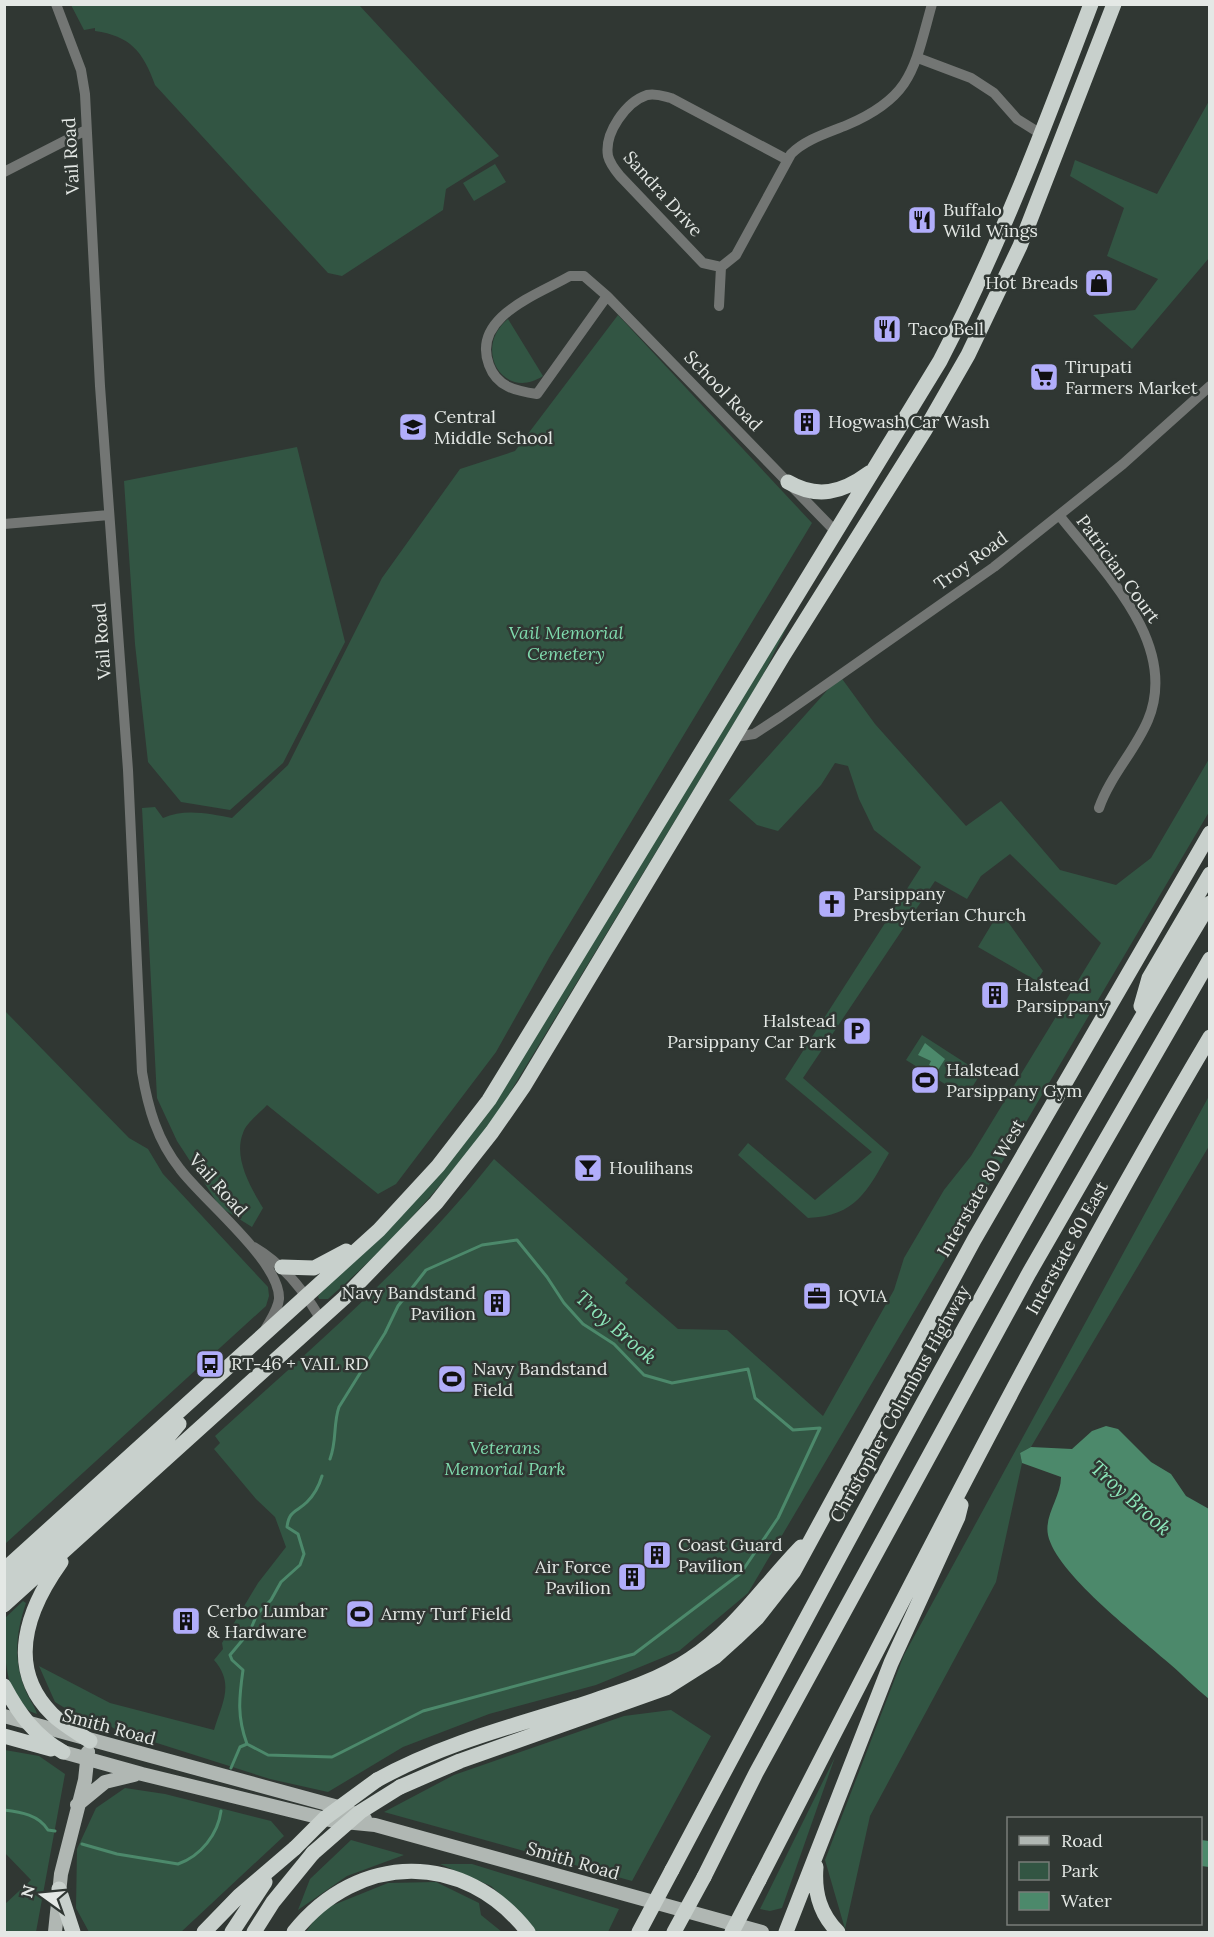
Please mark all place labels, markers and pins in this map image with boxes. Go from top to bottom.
place label: Buffalo Wild Wings [943,198,1038,242]
restaurant icon: Buffalo Wild Wings [906,204,938,236]
shop icon: Hot Breads [1083,267,1115,299]
place label: Hot Breads [985,271,1078,294]
restaurant icon: Taco Bell [871,313,903,345]
place label: Taco Bell [908,317,984,340]
place label: Tirupati Farmers Market [1065,355,1198,399]
supermarket icon: Tirupati Farmers Market [1028,361,1060,393]
place label: Central Middle School [434,405,553,449]
building icon: Hogwash Car Wash [791,406,823,438]
place label: Hogwash Car Wash [828,410,990,433]
school or university icon: Central Middle School [397,411,429,443]
place label: Parsippany Presbyterian Church [853,882,1026,926]
church icon: Parsippany Presbyterian Church [816,888,848,920]
place label: Halstead Parsippany [1016,973,1109,1017]
building icon: Halstead Parsippany [979,979,1011,1011]
place label: Halstead Parsippany Car Park [667,1009,836,1053]
parking icon: Halstead Parsippany Car Park [841,1015,873,1047]
place label: Halstead Parsippany Gym [946,1058,1082,1102]
sports icon: Halstead Parsippany Gym [909,1064,941,1096]
bar icon: Houlihans [572,1152,604,1184]
place label: Houlihans [609,1156,693,1179]
office icon: IQVIA [801,1280,833,1312]
place label: Navy Bandstand Pavilion [342,1281,476,1325]
place label: IQVIA [838,1284,888,1307]
building icon: Navy Bandstand Pavilion [481,1287,513,1319]
bus stop icon: RT-46 + VAIL RD [194,1348,226,1380]
place label: RT-46 + VAIL RD [231,1352,369,1375]
place label: Navy Bandstand Field [473,1357,608,1401]
sports icon: Navy Bandstand Field [436,1363,468,1395]
place label: Coast Guard Pavilion [678,1533,783,1577]
building icon: Coast Guard Pavilion [641,1539,673,1571]
place label: Air Force Pavilion [534,1555,611,1599]
building icon: Air Force Pavilion [616,1561,648,1593]
sports icon: Army Turf Field [344,1598,376,1630]
place label: Cerbo Lumbar & Hardware [207,1599,328,1643]
place label: Army Turf Field [380,1602,511,1625]
building icon: Cerbo Lumbar & Hardware [170,1605,202,1637]

